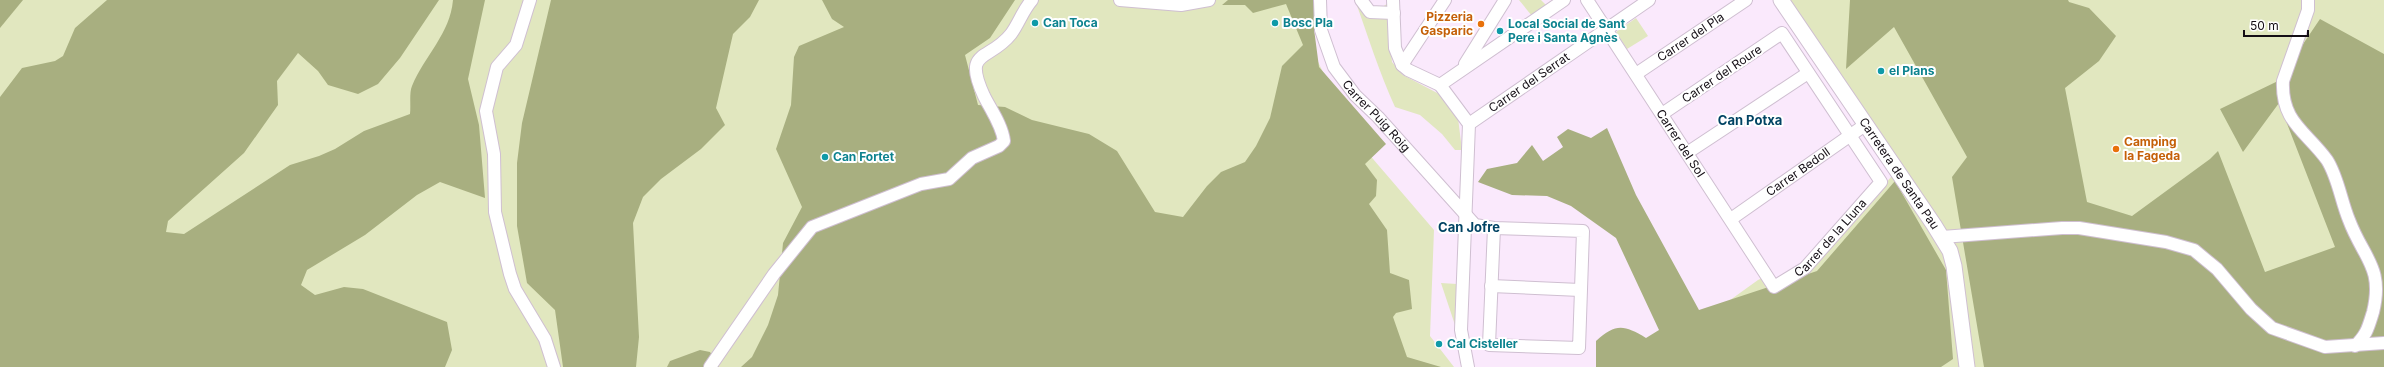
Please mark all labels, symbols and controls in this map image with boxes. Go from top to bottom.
place label: Pizzeria Gasparic [1420,9,1473,38]
street label: Carrer del Pla [1654,9,1727,65]
scale bar [2244,12,2308,38]
place label: Can Toca [1043,15,1098,30]
place label: Bosc Pla [1283,15,1333,30]
place label: Local Social de Sant Pere i Santa Agnès [1508,16,1626,45]
marker: Can Toca [1030,18,1040,28]
marker: Bosc Pla [1270,18,1280,28]
text: 50 m [2250,18,2279,33]
marker: Pizzeria Gasparic [1476,19,1486,29]
marker: Local Social de Sant Pere i Santa Agnès [1495,26,1505,36]
street label: Carrer del Roure [1679,41,1765,106]
street label: Carrer del Serrat [1486,49,1572,115]
place label: el Plans [1889,63,1935,78]
marker: el Plans [1876,66,1886,76]
street label: Carrer Puig Roig [1339,77,1414,155]
street label: Carrer del Sol [1653,106,1708,180]
district label: Can Potxa [1718,112,1782,128]
street label: Carretera de Santa Pau [1856,115,1943,232]
place label: Camping la Fageda [2124,134,2180,163]
street label: Carrer Bedoll [1763,144,1833,199]
marker: Camping la Fageda [2111,144,2121,154]
place label: Can Fortet [833,149,895,164]
marker: Can Fortet [820,152,830,162]
street label: Carrer de la Lluna [1791,196,1870,280]
district label: Can Jofre [1438,219,1500,235]
place label: Cal Cisteller [1447,336,1518,351]
marker: Cal Cisteller [1434,339,1444,349]

